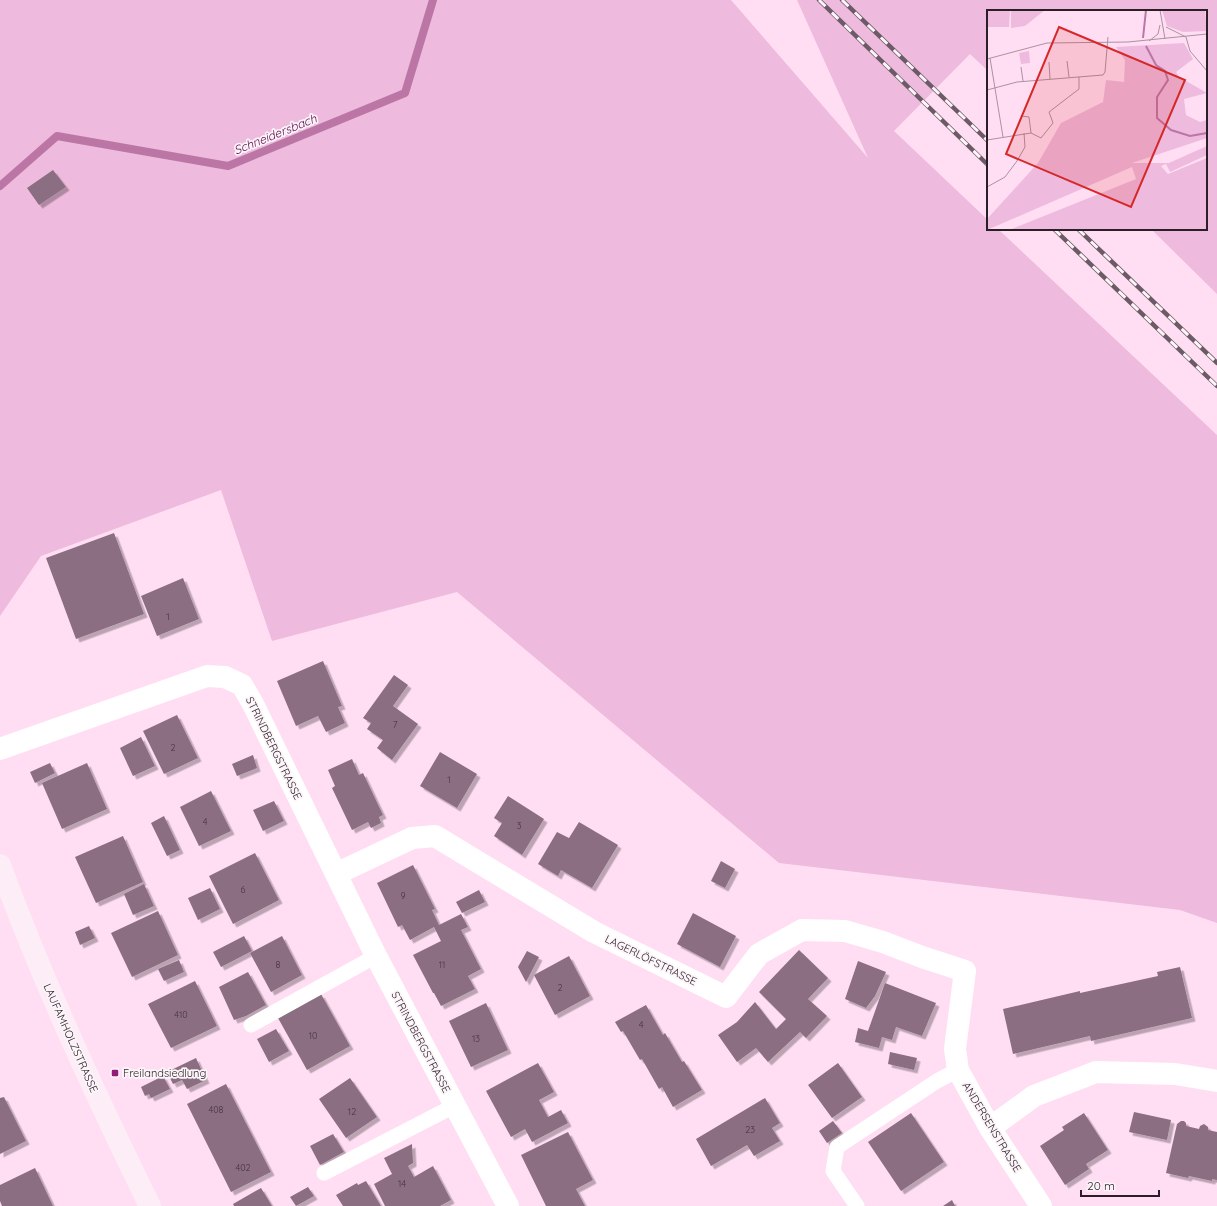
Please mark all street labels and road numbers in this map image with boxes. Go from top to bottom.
street label: STRINDBERGSTRASSE [243,694,305,802]
street label: LAGERLÖFSTRASSE [603,932,699,988]
street label: LAUFAMHOLZSTRASSE [41,981,101,1095]
street label: STRINDBERGSTRASSE [388,989,454,1095]
street label: ANDERSENSTRASSE [959,1079,1025,1175]

